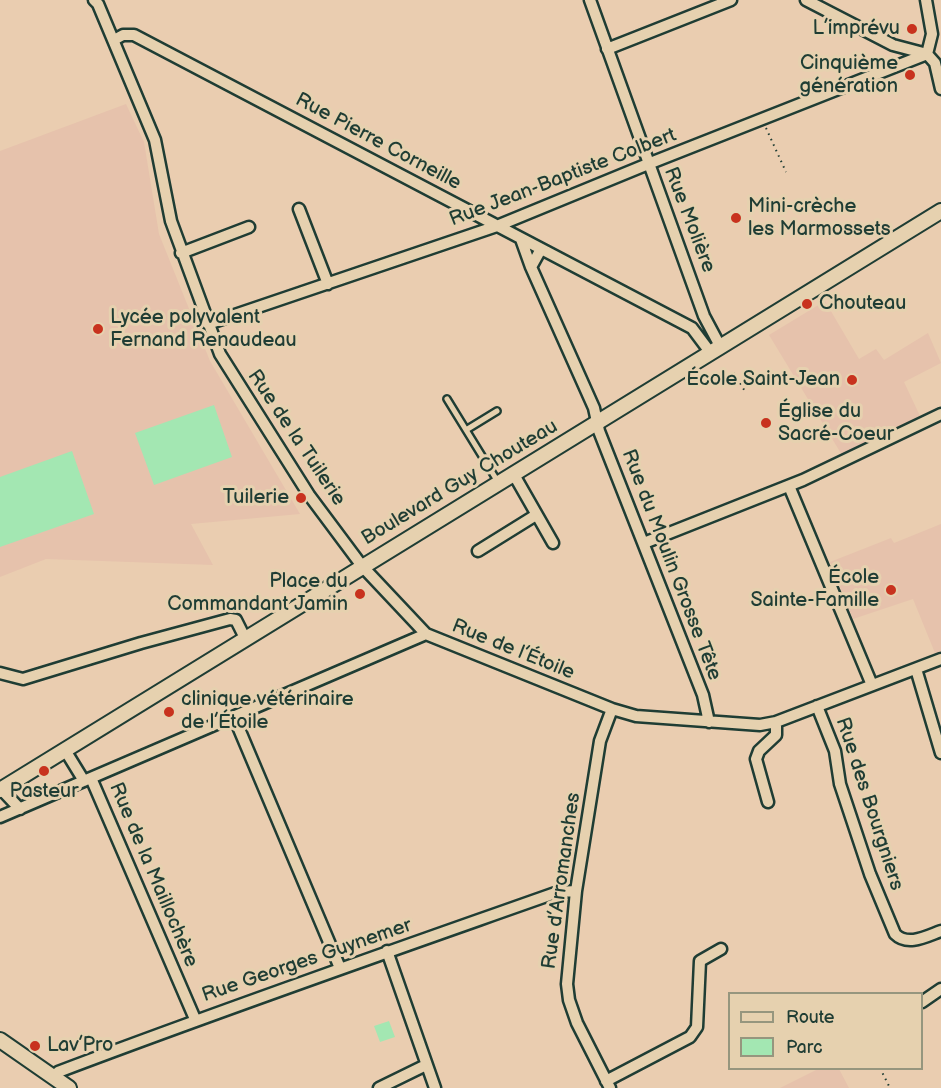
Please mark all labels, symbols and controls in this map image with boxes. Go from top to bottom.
place label: L’imprévu [812,17,900,41]
marker: L’imprévu [905,22,919,36]
place label: Cinquième génération [799,52,898,99]
marker: Cinquième génération [903,68,917,82]
street label: Rue Pierre Corneille [291,88,465,196]
street label: Rue Jean-Baptiste Colbert [446,124,680,232]
street label: Rue Molière [658,164,720,276]
place label: Mini-crèche les Marmossets [748,195,891,242]
marker: Mini-crèche les Marmossets [729,211,743,225]
place label: Chouteau [819,292,906,316]
marker: Chouteau [800,297,814,311]
place label: Lycée polyvalent Fernand Renaudeau [110,306,297,353]
marker: Lycée polyvalent Fernand Renaudeau [91,322,105,336]
street label: Rue de la Tuilerie [242,366,350,510]
place label: École Saint-Jean [686,368,840,392]
marker: École Saint-Jean [845,373,859,387]
place label: Église du Sacré-Coeur [778,400,894,447]
street label: Boulevard Guy Chouteau [358,415,562,551]
marker: Église du Sacré-Coeur [759,416,773,430]
street label: Rue du Moulin Grosse Tête [616,446,726,684]
place label: Tuilerie [223,486,289,510]
marker: Tuilerie [294,491,308,505]
place label: École Sainte-Famille [750,566,879,613]
place label: Place du Commandant Jamin [167,570,348,617]
marker: École Sainte-Famille [884,583,898,597]
marker: Place du Commandant Jamin [353,587,367,601]
street label: Rue de l’Étoile [448,615,578,685]
place label: clinique vétérinaire de l’Étoile [181,688,354,735]
marker: clinique vétérinaire de l’Étoile [162,705,176,719]
street label: Rue des Bourgniers [830,714,908,894]
marker: Pasteur [37,764,51,778]
street label: Rue de la Maillochère [103,779,203,971]
place label: Pasteur [10,780,78,804]
street label: Rue d’Arromanches [538,791,586,971]
street label: Rue Georges Guynemer [199,914,415,1008]
legend [728,992,923,1070]
text: Route [786,1007,835,1028]
place label: Lav’Pro [47,1034,113,1058]
text: Parc [786,1037,823,1058]
marker: Lav’Pro [28,1039,42,1053]

